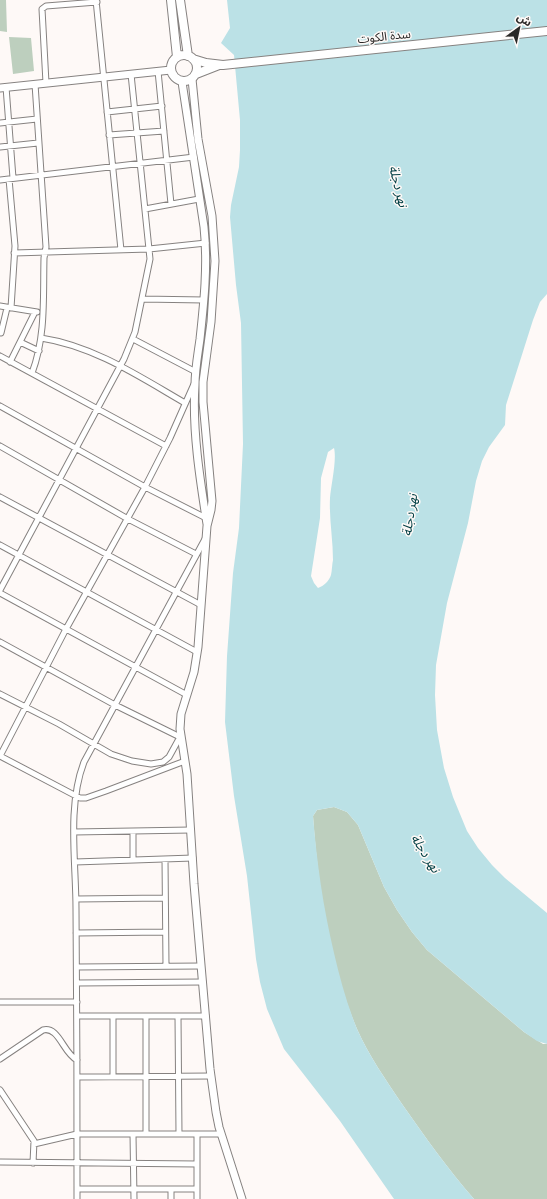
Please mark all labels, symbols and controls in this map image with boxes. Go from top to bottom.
north arrow [499,8,539,48]
text: ش [514,10,535,30]
street label: سدة الكوت [357,26,411,46]
water label: نهر دجلة [385,164,412,210]
water label: نهر دجلة [398,492,421,537]
water label: نهر دجلة [407,831,445,877]

